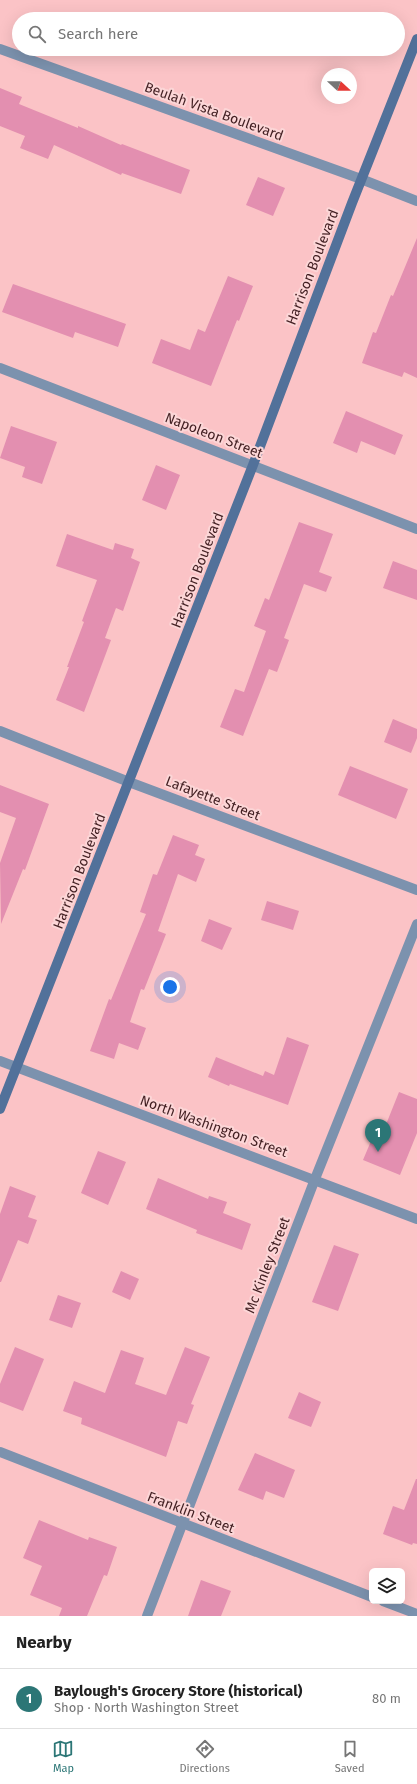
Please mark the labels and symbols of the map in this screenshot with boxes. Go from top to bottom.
north arrow [321,68,357,104]
street label: Beulah Vista Boulevard [142,78,286,145]
street label: Harrison Boulevard [283,207,342,327]
street label: Napoleon Street [163,409,266,462]
street label: Harrison Boulevard [168,510,227,630]
street label: Lafayette Street [163,773,263,825]
street label: Harrison Boulevard [50,811,109,931]
your location [160,977,180,997]
street label: North Washington Street [138,1092,291,1161]
pin: 1 [365,1119,391,1152]
street label: Mc Kinley Street [241,1214,294,1316]
street label: Franklin Street [145,1488,238,1537]

